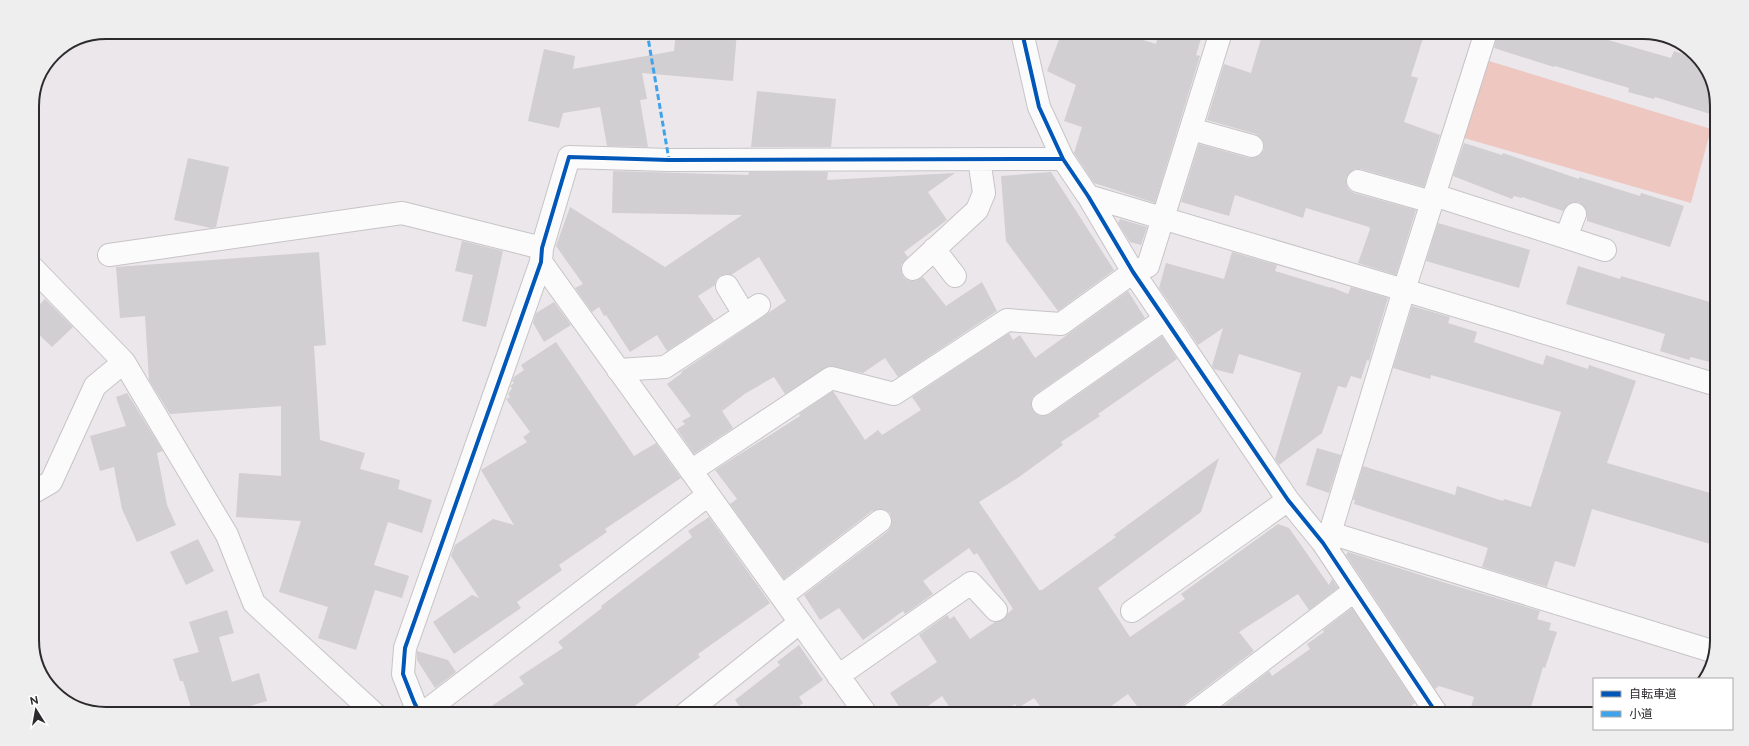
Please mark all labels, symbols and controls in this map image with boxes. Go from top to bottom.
legend [1593,678,1733,730]
text: 自転車道 [1629,687,1677,701]
north arrow [16,690,56,730]
text: N [29,693,40,708]
text: 小道 [1629,707,1653,721]

